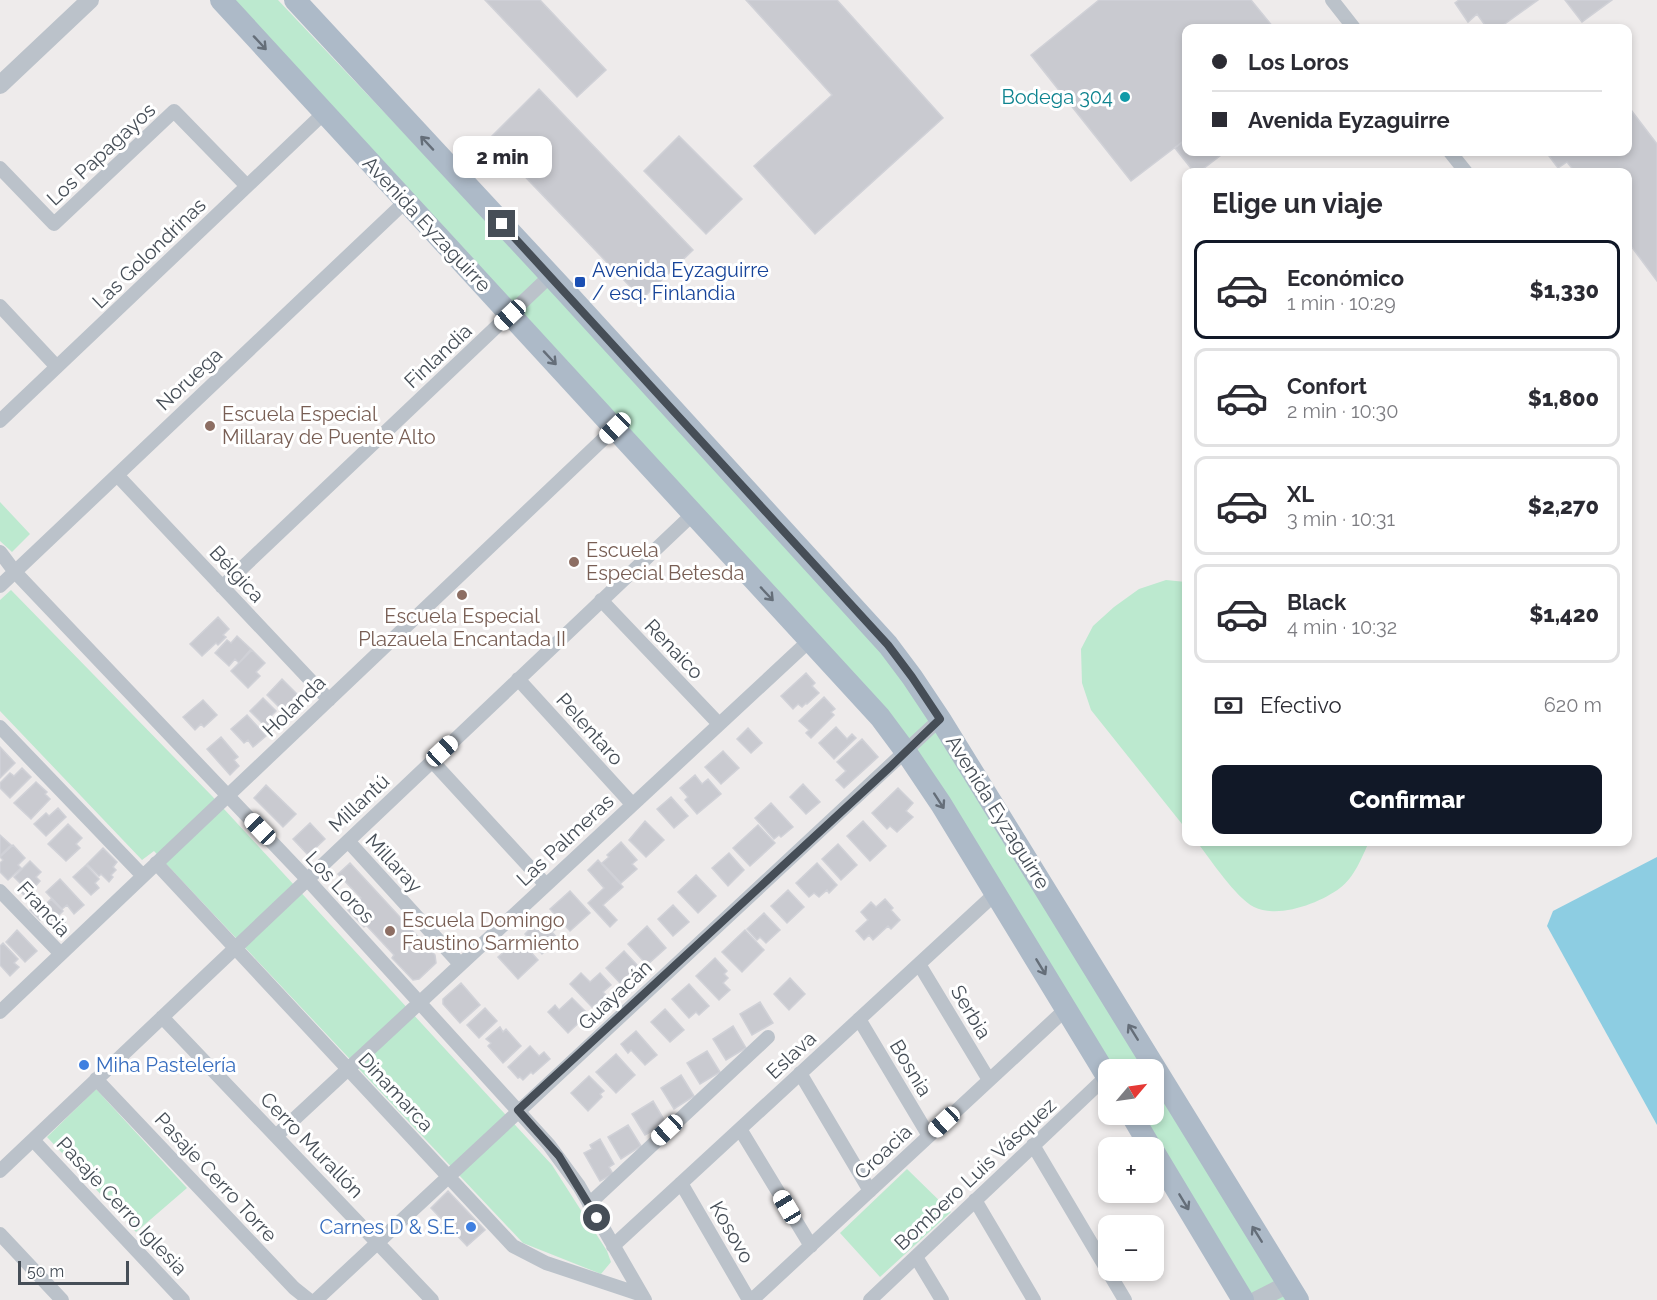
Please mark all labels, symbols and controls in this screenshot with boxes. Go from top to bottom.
one-way arrow [253,35,267,50]
text: Los Loros [1248,49,1349,75]
place label: Bodega 304 [1001,85,1113,109]
marker: Bodega 304 [1118,90,1132,104]
street label: Los Papagayos [42,98,160,210]
text: Avenida Eyzaguirre [1248,107,1450,133]
one-way arrow [420,136,434,151]
callout: 2 min [452,137,552,179]
text: 2 min [476,145,529,169]
street label: Avenida Eyzaguirre [358,151,496,297]
text: Elige un viaje [1212,188,1383,219]
street label: Las Golondrinas [87,193,211,313]
route end [488,210,515,237]
place label: Avenida Eyzaguirre / esq. Finlandia [592,258,769,305]
icon: car [1215,263,1269,317]
text: Económico [1287,265,1404,291]
marker: Avenida Eyzaguirre / esq. Finlandia [573,275,587,289]
text: $1,330 [1530,277,1599,303]
text: 1 min · 10:29 [1287,291,1396,315]
car [491,296,529,334]
street label: Finlandia [399,319,477,393]
street label: Noruega [151,343,227,415]
one-way arrow [543,350,557,365]
icon: car [1215,371,1269,425]
text: Confort [1287,373,1367,399]
text: $1,800 [1528,385,1599,411]
text: 2 min · 10:30 [1287,399,1398,423]
place label: Escuela Especial Millaray de Puente Alto [222,402,436,449]
car [596,409,634,447]
marker: Escuela Especial Millaray de Puente Alto [203,419,217,433]
icon: car [1215,479,1269,533]
text: XL [1287,481,1314,507]
text: $2,270 [1528,493,1599,519]
text: 3 min · 10:31 [1287,507,1395,531]
place label: Escuela Especial Betesda [586,538,744,585]
street label: Bélgica [205,541,269,607]
marker: Escuela Especial Betesda [567,555,581,569]
one-way arrow [760,586,774,601]
icon: car [1215,587,1269,641]
marker: Escuela Especial Plazauela Encantada II [455,588,469,602]
text: Black [1287,589,1346,615]
text: $1,420 [1529,601,1599,627]
place label: Escuela Especial Plazauela Encantada II [358,604,566,651]
street label: Renaico [640,614,708,684]
text: 4 min · 10:32 [1287,615,1397,639]
street label: Holanda [258,670,330,742]
street label: Pelentaro [551,688,629,770]
icon: cash [1212,689,1245,722]
text: Efectivo [1260,692,1342,718]
text: 620 m [1544,693,1602,717]
street label: Avenida Eyzaguirre [941,731,1055,894]
car [423,732,461,770]
button: Confirmar [1212,765,1602,834]
street label: Millantú [324,769,394,837]
street label: Las Palmeras [512,789,618,891]
one-way arrow [932,792,945,809]
car [241,810,279,848]
street label: Millaray [361,828,427,898]
street label: Los Loros [301,846,379,928]
street label: Francia [12,876,76,942]
place label: Escuela Domingo Faustino Sarmiento [402,908,579,955]
marker: Escuela Domingo Faustino Sarmiento [383,924,397,938]
street label: Guayacán [573,955,657,1035]
one-way arrow [1035,958,1047,975]
street label: Serbia [946,981,996,1043]
one-way arrow [1126,1024,1138,1041]
street label: Eslava [761,1026,821,1084]
street label: Bosnia [885,1035,937,1101]
street label: Dinamarca [353,1048,439,1136]
place label: Miha Pastelería [96,1053,236,1077]
marker: Miha Pastelería [77,1058,91,1072]
north arrow [1098,1059,1164,1125]
map controls [1098,1059,1164,1281]
street label: Cerro Murallón [255,1087,369,1203]
street label: Bombero Luis Vásquez [889,1093,1061,1255]
car [925,1103,963,1141]
street label: Pasaje Cerro Torre [150,1107,282,1247]
car [648,1111,686,1149]
street label: Croacia [849,1120,917,1184]
street label: Pasaje Cerro Iglesia [52,1132,192,1280]
button: + [1098,1137,1164,1203]
car [770,1187,804,1227]
one-way arrow [1178,1193,1190,1210]
street label: Kosovo [705,1197,759,1267]
route start [583,1204,610,1231]
place label: Carnes D & S.E. [319,1215,459,1239]
button: − [1098,1215,1164,1281]
marker: Carnes D & S.E. [464,1220,478,1234]
one-way arrow [1251,1226,1263,1243]
scale bar [18,1258,129,1286]
text: 50 m [27,1262,64,1281]

